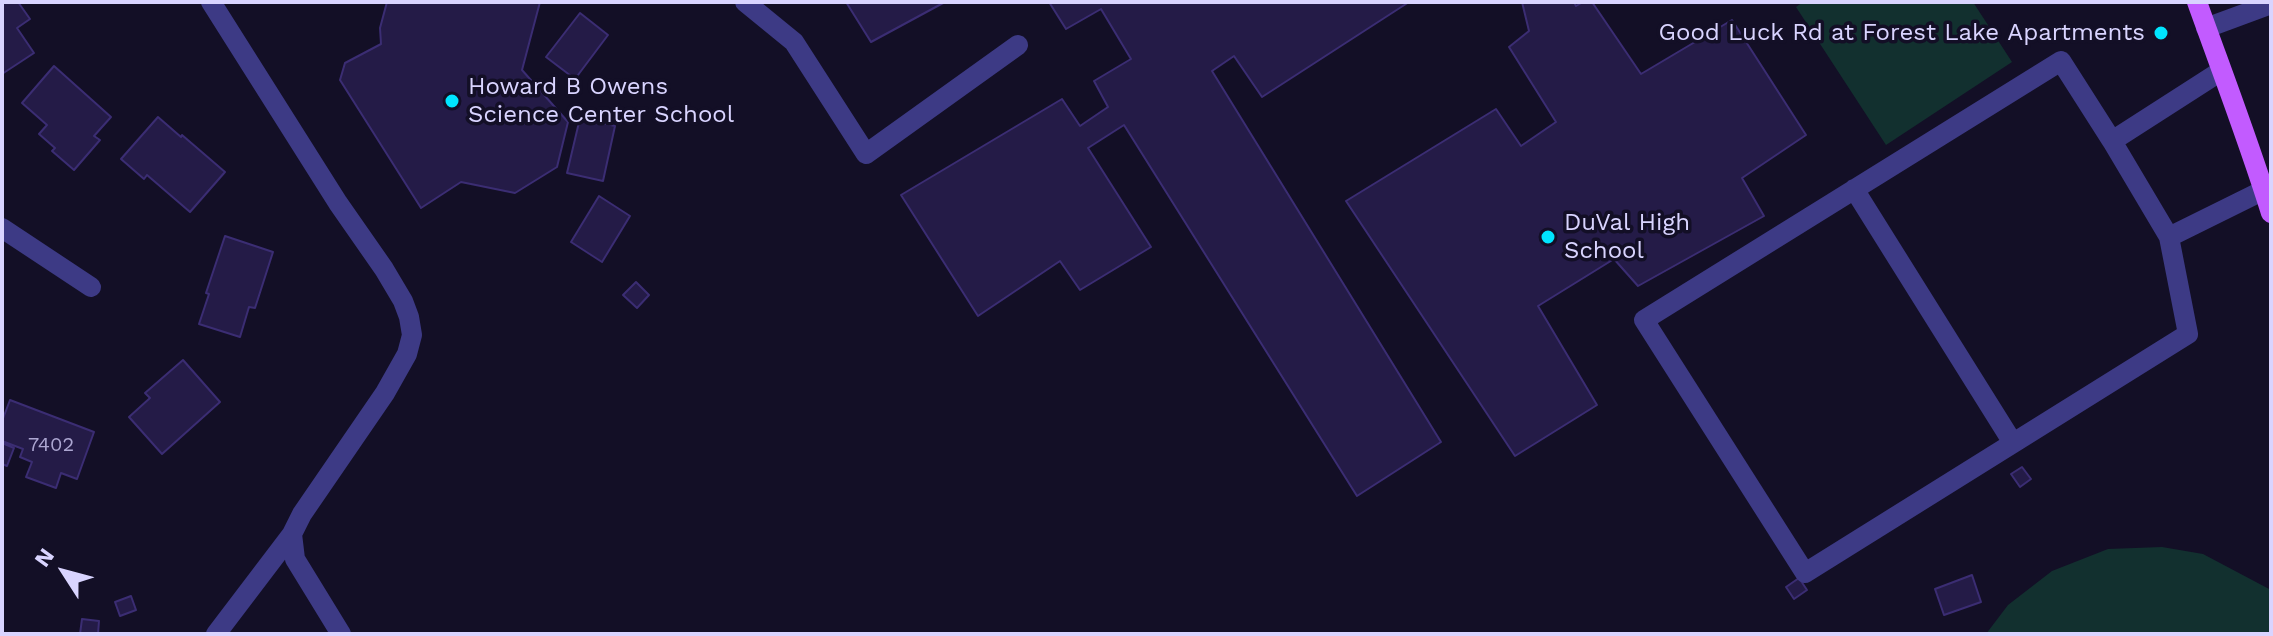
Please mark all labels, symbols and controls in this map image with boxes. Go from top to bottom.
place label: Good Luck Rd at Forest Lake Apartments [1659,19,2145,47]
marker: Good Luck Rd at Forest Lake Apartments [2152,24,2170,42]
place label: Howard B Owens Science Center School [468,73,734,129]
marker: Howard B Owens Science Center School [443,92,461,110]
place label: DuVal High School [1564,209,1690,265]
marker: DuVal High School [1539,228,1557,246]
house number: 7402 [28,433,74,457]
north arrow [24,532,104,612]
text: N [29,544,59,572]

